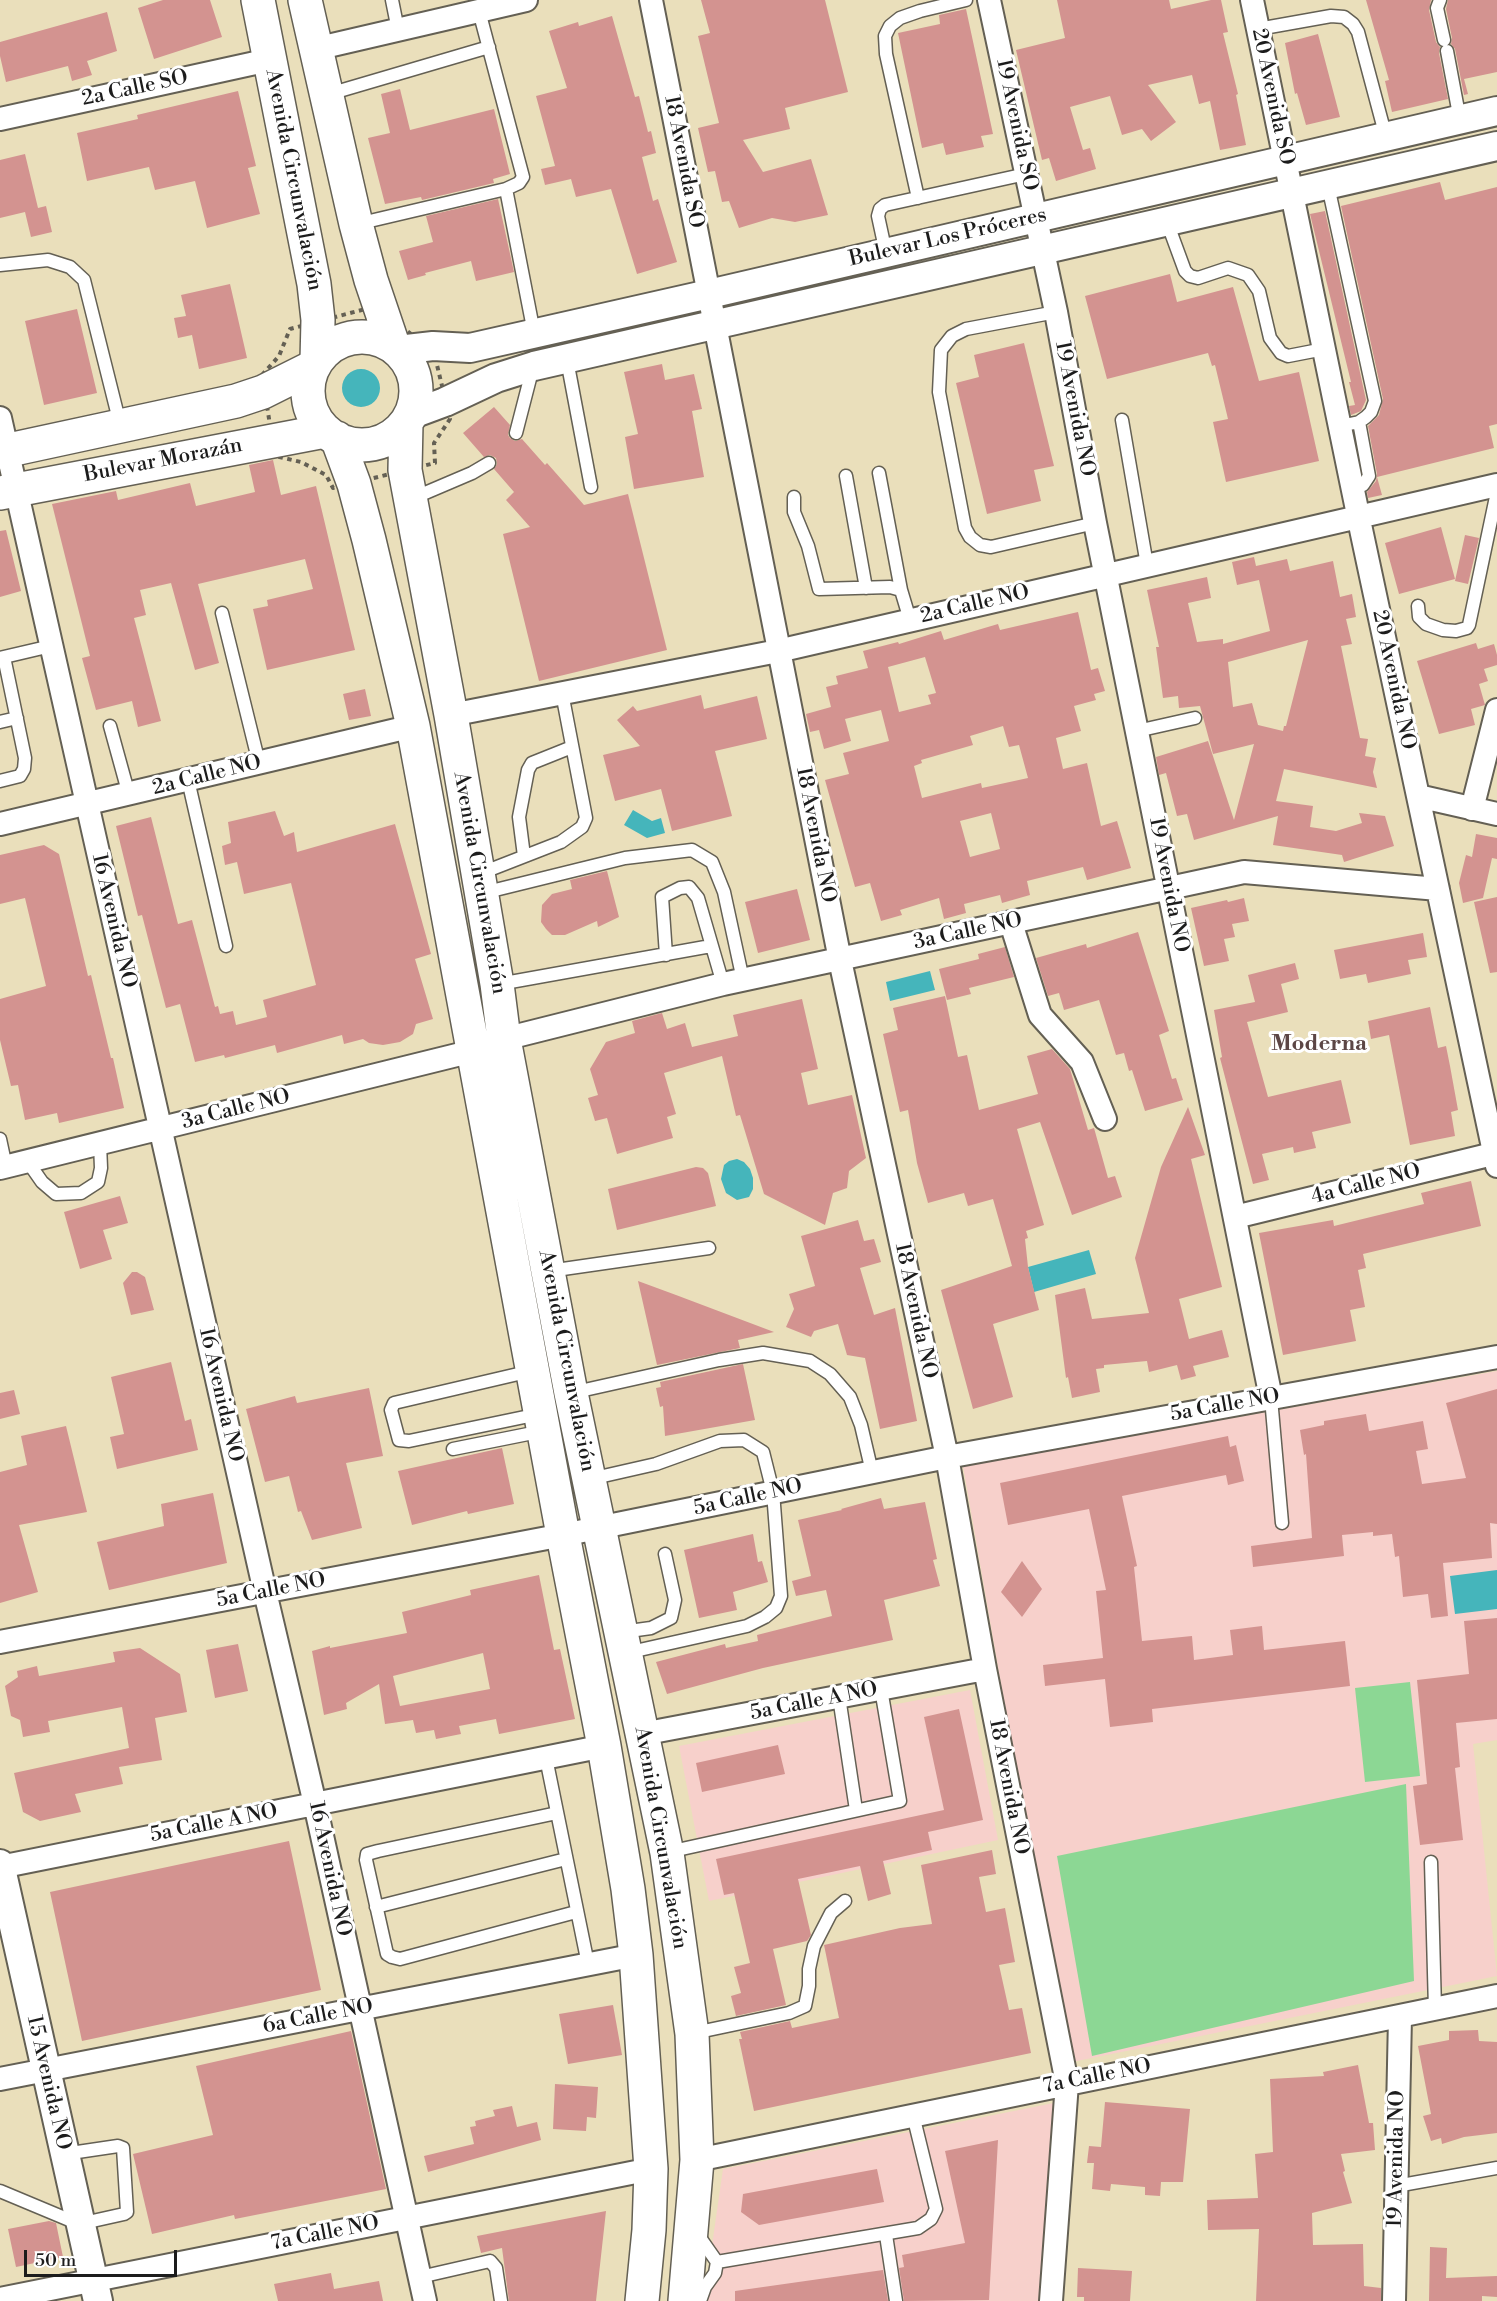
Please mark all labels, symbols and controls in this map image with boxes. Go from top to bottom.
street label: 20 Avenida SO [1245,26,1299,168]
street label: 19 Avenida SO [990,57,1042,193]
street label: 2a Calle SO [80,65,190,113]
street label: Avenida Circunvalación [259,67,327,293]
street label: 18 Avenida SO [658,93,708,231]
street label: Bulevar Los Próceres [847,203,1049,273]
street label: 19 Avenida NO [1049,339,1099,479]
street label: Bulevar Morazán [82,433,244,489]
street label: 2a Calle NO [918,580,1032,630]
street label: 20 Avenida NO [1366,608,1420,752]
street label: 2a Calle NO [150,750,264,802]
street label: 18 Avenida NO [789,765,841,905]
street label: Avenida Circunvalación [447,770,511,996]
street label: 19 Avenida NO [1143,815,1193,955]
street label: 16 Avenida NO [85,851,141,991]
street label: 3a Calle NO [911,908,1025,956]
district label: Moderna [1271,1032,1367,1058]
street label: 3a Calle NO [179,1084,293,1136]
street label: 4a Calle NO [1309,1159,1423,1211]
street label: 18 Avenida NO [888,1241,942,1381]
street label: Avenida Circunvalación [532,1248,600,1474]
street label: 16 Avenida NO [192,1325,248,1465]
street label: 5a Calle NO [1168,1384,1282,1428]
street label: 5a Calle NO [691,1474,805,1522]
street label: 5a Calle NO [214,1568,328,1614]
street label: 5a Calle A NO [748,1677,880,1727]
street label: 18 Avenida NO [982,1717,1034,1857]
street label: Avenida Circunvalación [628,1725,692,1951]
street label: 5a Calle A NO [148,1799,280,1849]
street label: 16 Avenida NO [302,1799,356,1939]
street label: 6a Calle NO [261,1994,375,2040]
street label: 15 Avenida NO [20,2013,76,2153]
street label: 7a Calle NO [1041,2054,1153,2100]
street label: 19 Avenida NO [1383,2090,1411,2228]
street label: 7a Calle NO [269,2211,381,2257]
scale bar [27,2238,180,2276]
text: 50 m [35,2249,76,2272]

